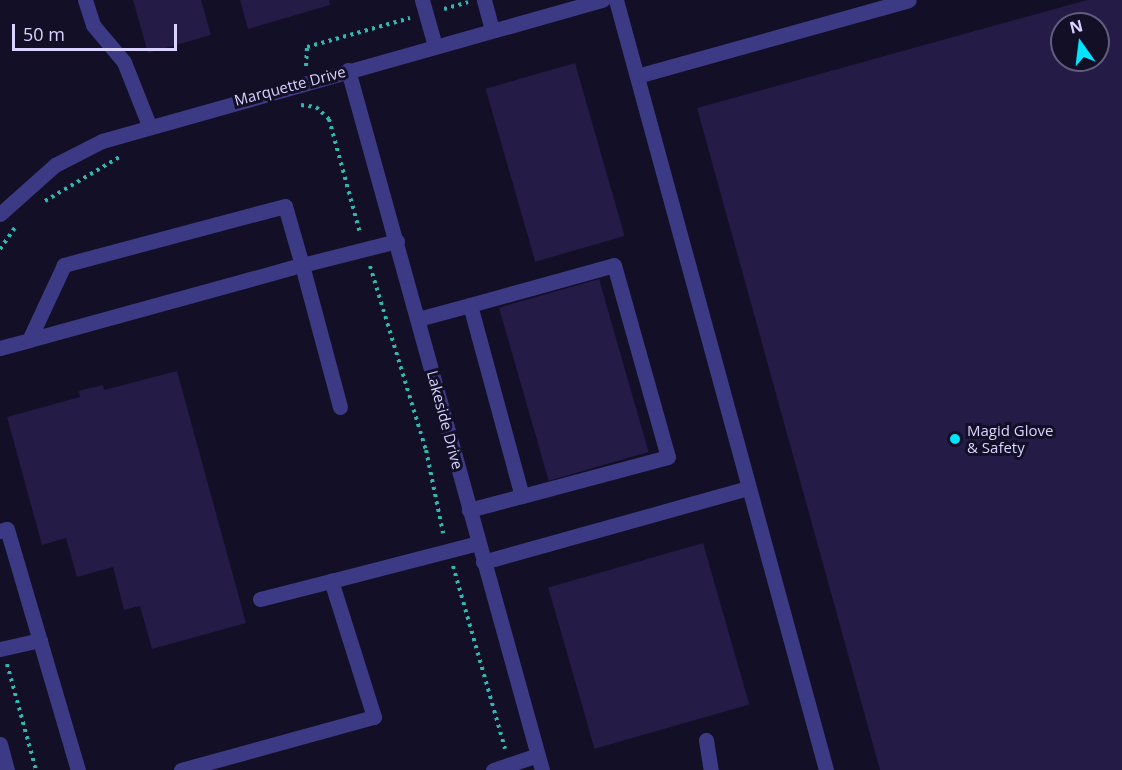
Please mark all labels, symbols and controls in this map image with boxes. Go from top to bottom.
scale bar [15,12,180,50]
north arrow [1050,12,1110,72]
text: N [1067,14,1085,39]
text: 50 m [23,22,65,46]
street label: Marquette Drive [232,62,348,110]
street label: Lakeside Drive [423,369,467,471]
place label: Magid Glove & Safety [967,421,1053,456]
marker: Magid Glove & Safety [948,432,962,446]

